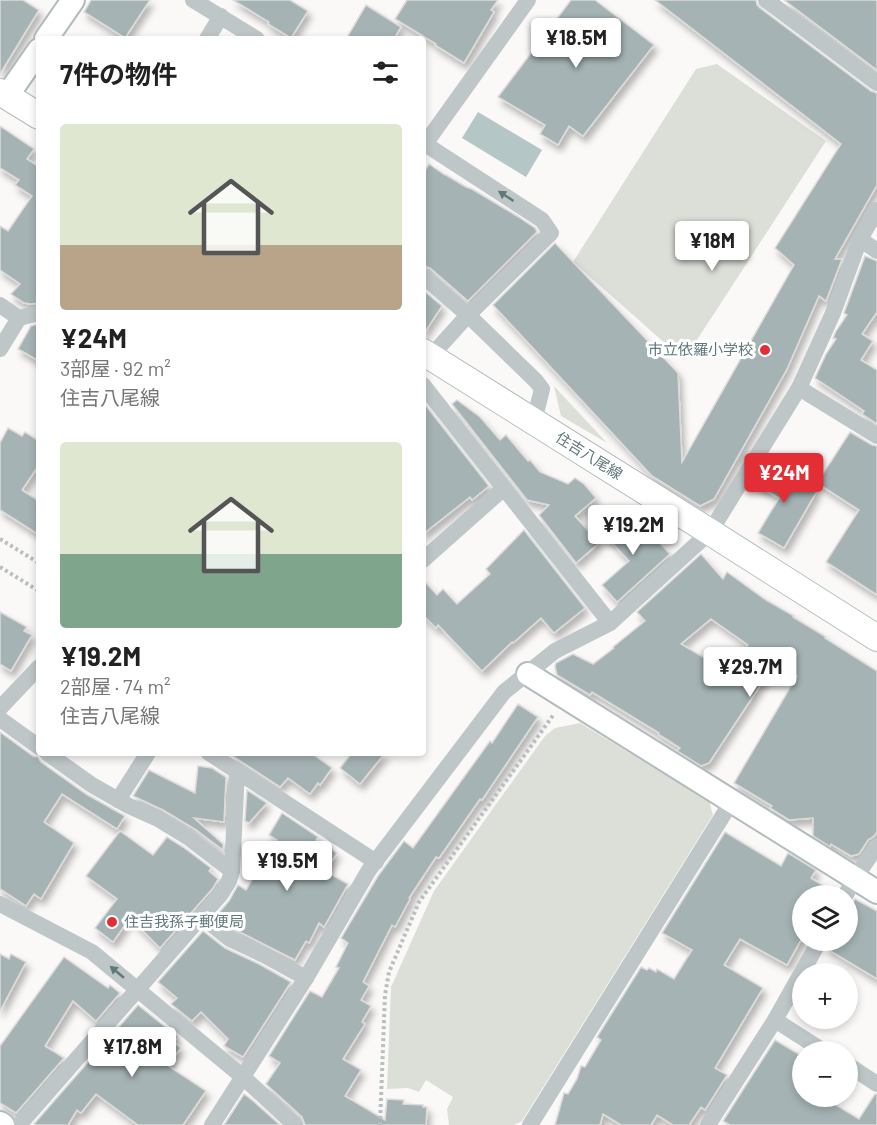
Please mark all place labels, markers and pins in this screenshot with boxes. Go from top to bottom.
pin: ¥18.5M [527,18,625,69]
pin: ¥18M [676,221,748,272]
place label: 市立依羅小学校 [648,340,753,358]
marker: 市立依羅小学校 [758,343,772,357]
pin: ¥24M [748,453,820,504]
pin: ¥19.2M [584,505,682,556]
pin: ¥29.7M [701,647,799,698]
pin: ¥19.5M [238,841,336,892]
place label: 住吉我孫子郵便局 [124,912,244,930]
marker: 住吉我孫子郵便局 [105,915,119,929]
pin: ¥17.8M [83,1027,181,1078]

